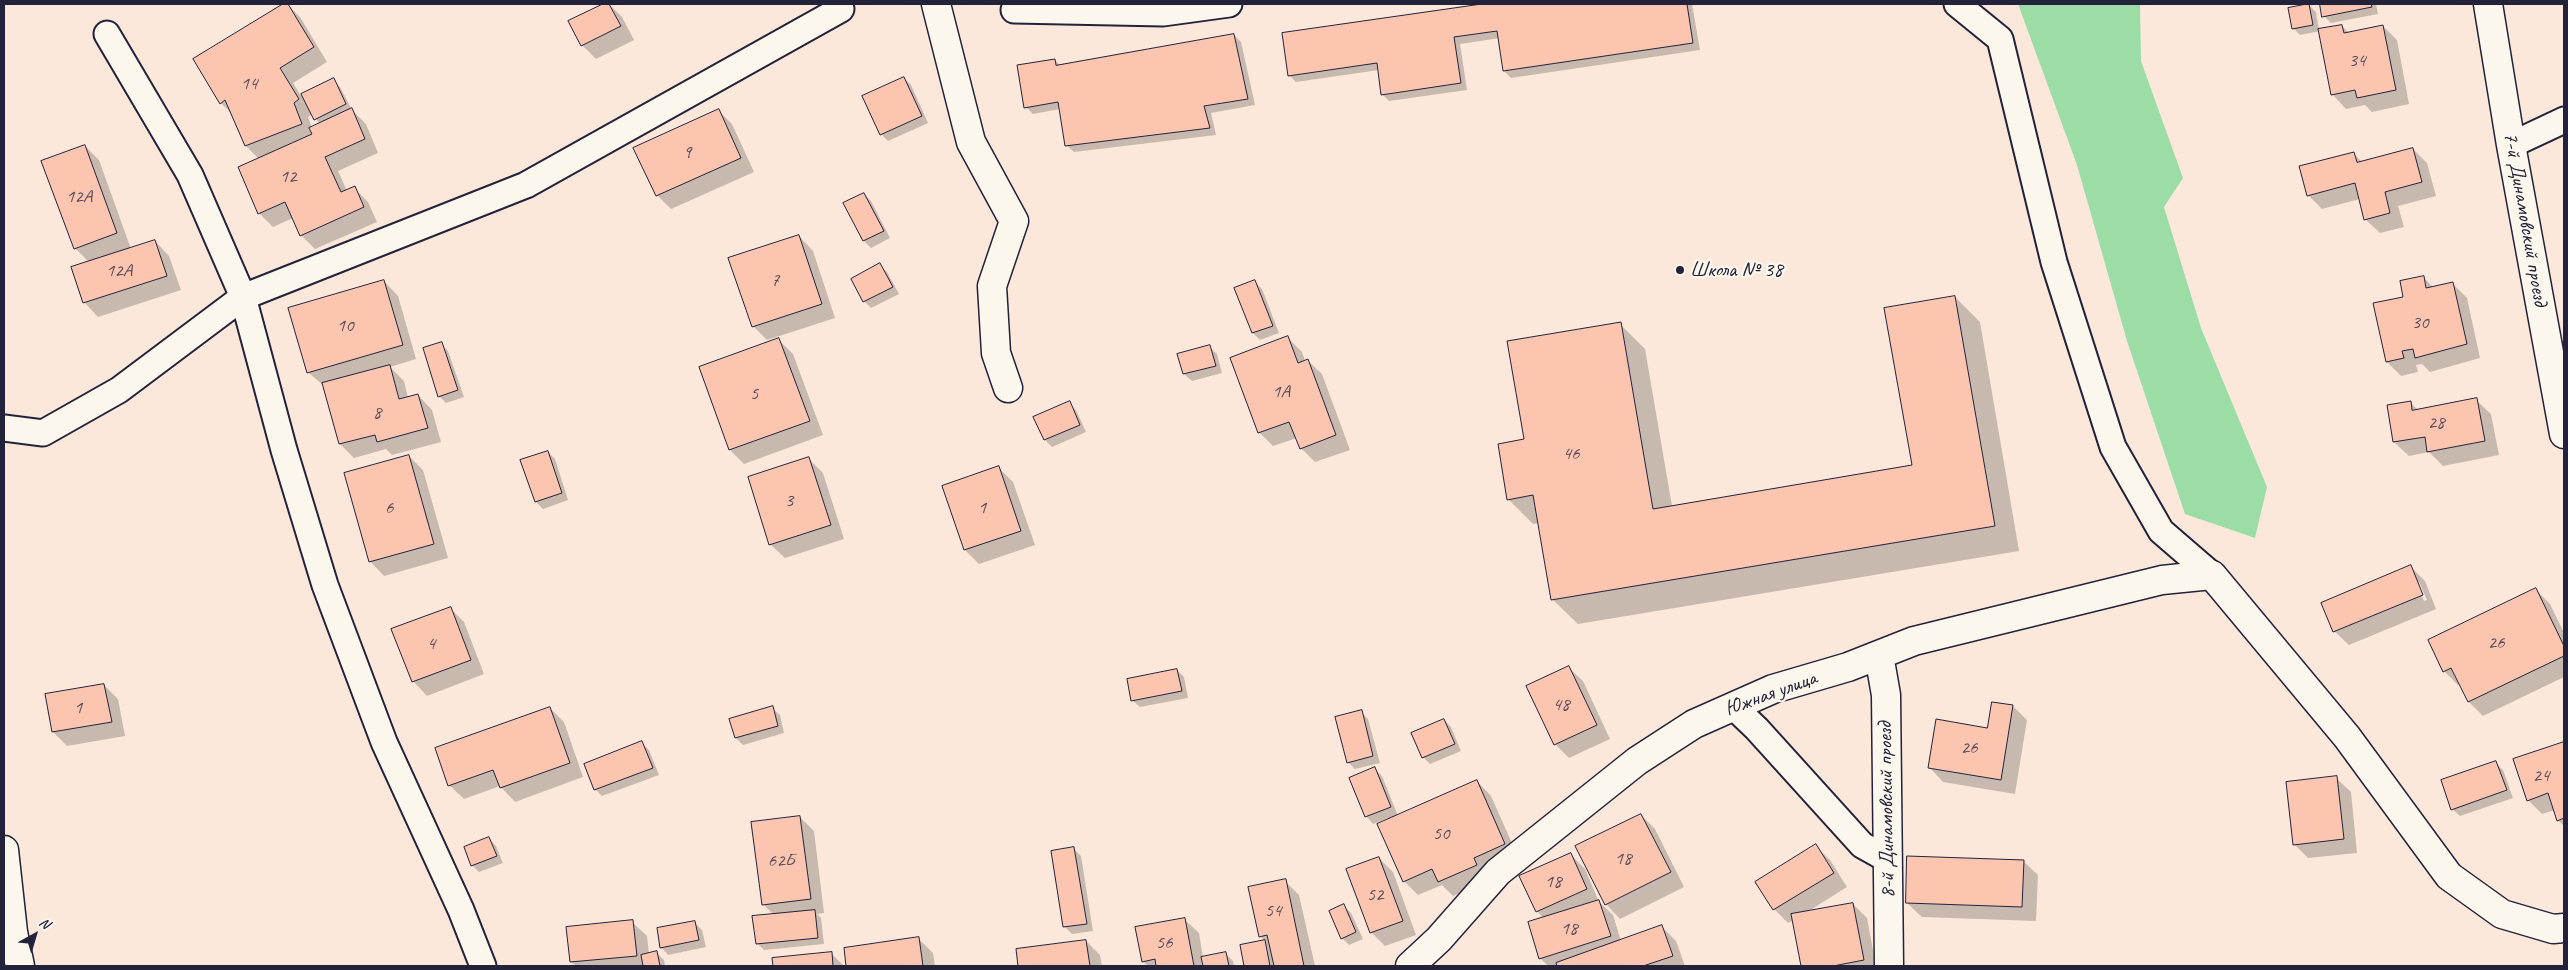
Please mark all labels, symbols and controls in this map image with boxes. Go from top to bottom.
house number: 34 [2348,50,2366,72]
house number: 14 [240,73,258,95]
street label: 7-й Динамовский проезд [2497,130,2553,308]
house number: 9 [683,142,691,164]
house number: 12 [279,166,297,188]
house number: 12А [66,186,92,208]
place label: Школа № 38 [1690,257,1783,283]
house number: 12А [106,260,132,282]
marker: Школа № 38 [1674,264,1686,276]
house number: 7 [771,270,779,292]
house number: 30 [2411,312,2429,334]
house number: 10 [336,315,354,337]
house number: 1А [1272,381,1290,403]
house number: 5 [750,383,758,405]
house number: 8 [373,402,381,424]
house number: 28 [2427,412,2445,434]
house number: 46 [1562,443,1580,465]
house number: 3 [785,490,793,512]
house number: 6 [385,497,393,519]
house number: 1 [978,497,986,519]
house number: 26 [2487,632,2505,654]
house number: 4 [427,633,435,655]
street label: Южная улица [1722,666,1820,722]
house number: 48 [1552,694,1570,716]
house number: 1 [74,697,82,719]
street label: 8-й Динамовский проезд [1873,722,1901,898]
house number: 26 [1960,737,1978,759]
house number: 24 [2532,765,2550,787]
house number: 50 [1432,823,1450,845]
house number: 18 [1614,848,1632,870]
house number: 62Б [768,850,794,872]
house number: 18 [1544,871,1562,893]
house number: 52 [1366,884,1384,906]
house number: 54 [1264,900,1282,922]
north arrow [10,910,60,960]
text: N [36,914,53,932]
house number: 18 [1560,918,1578,940]
house number: 56 [1155,932,1173,954]

